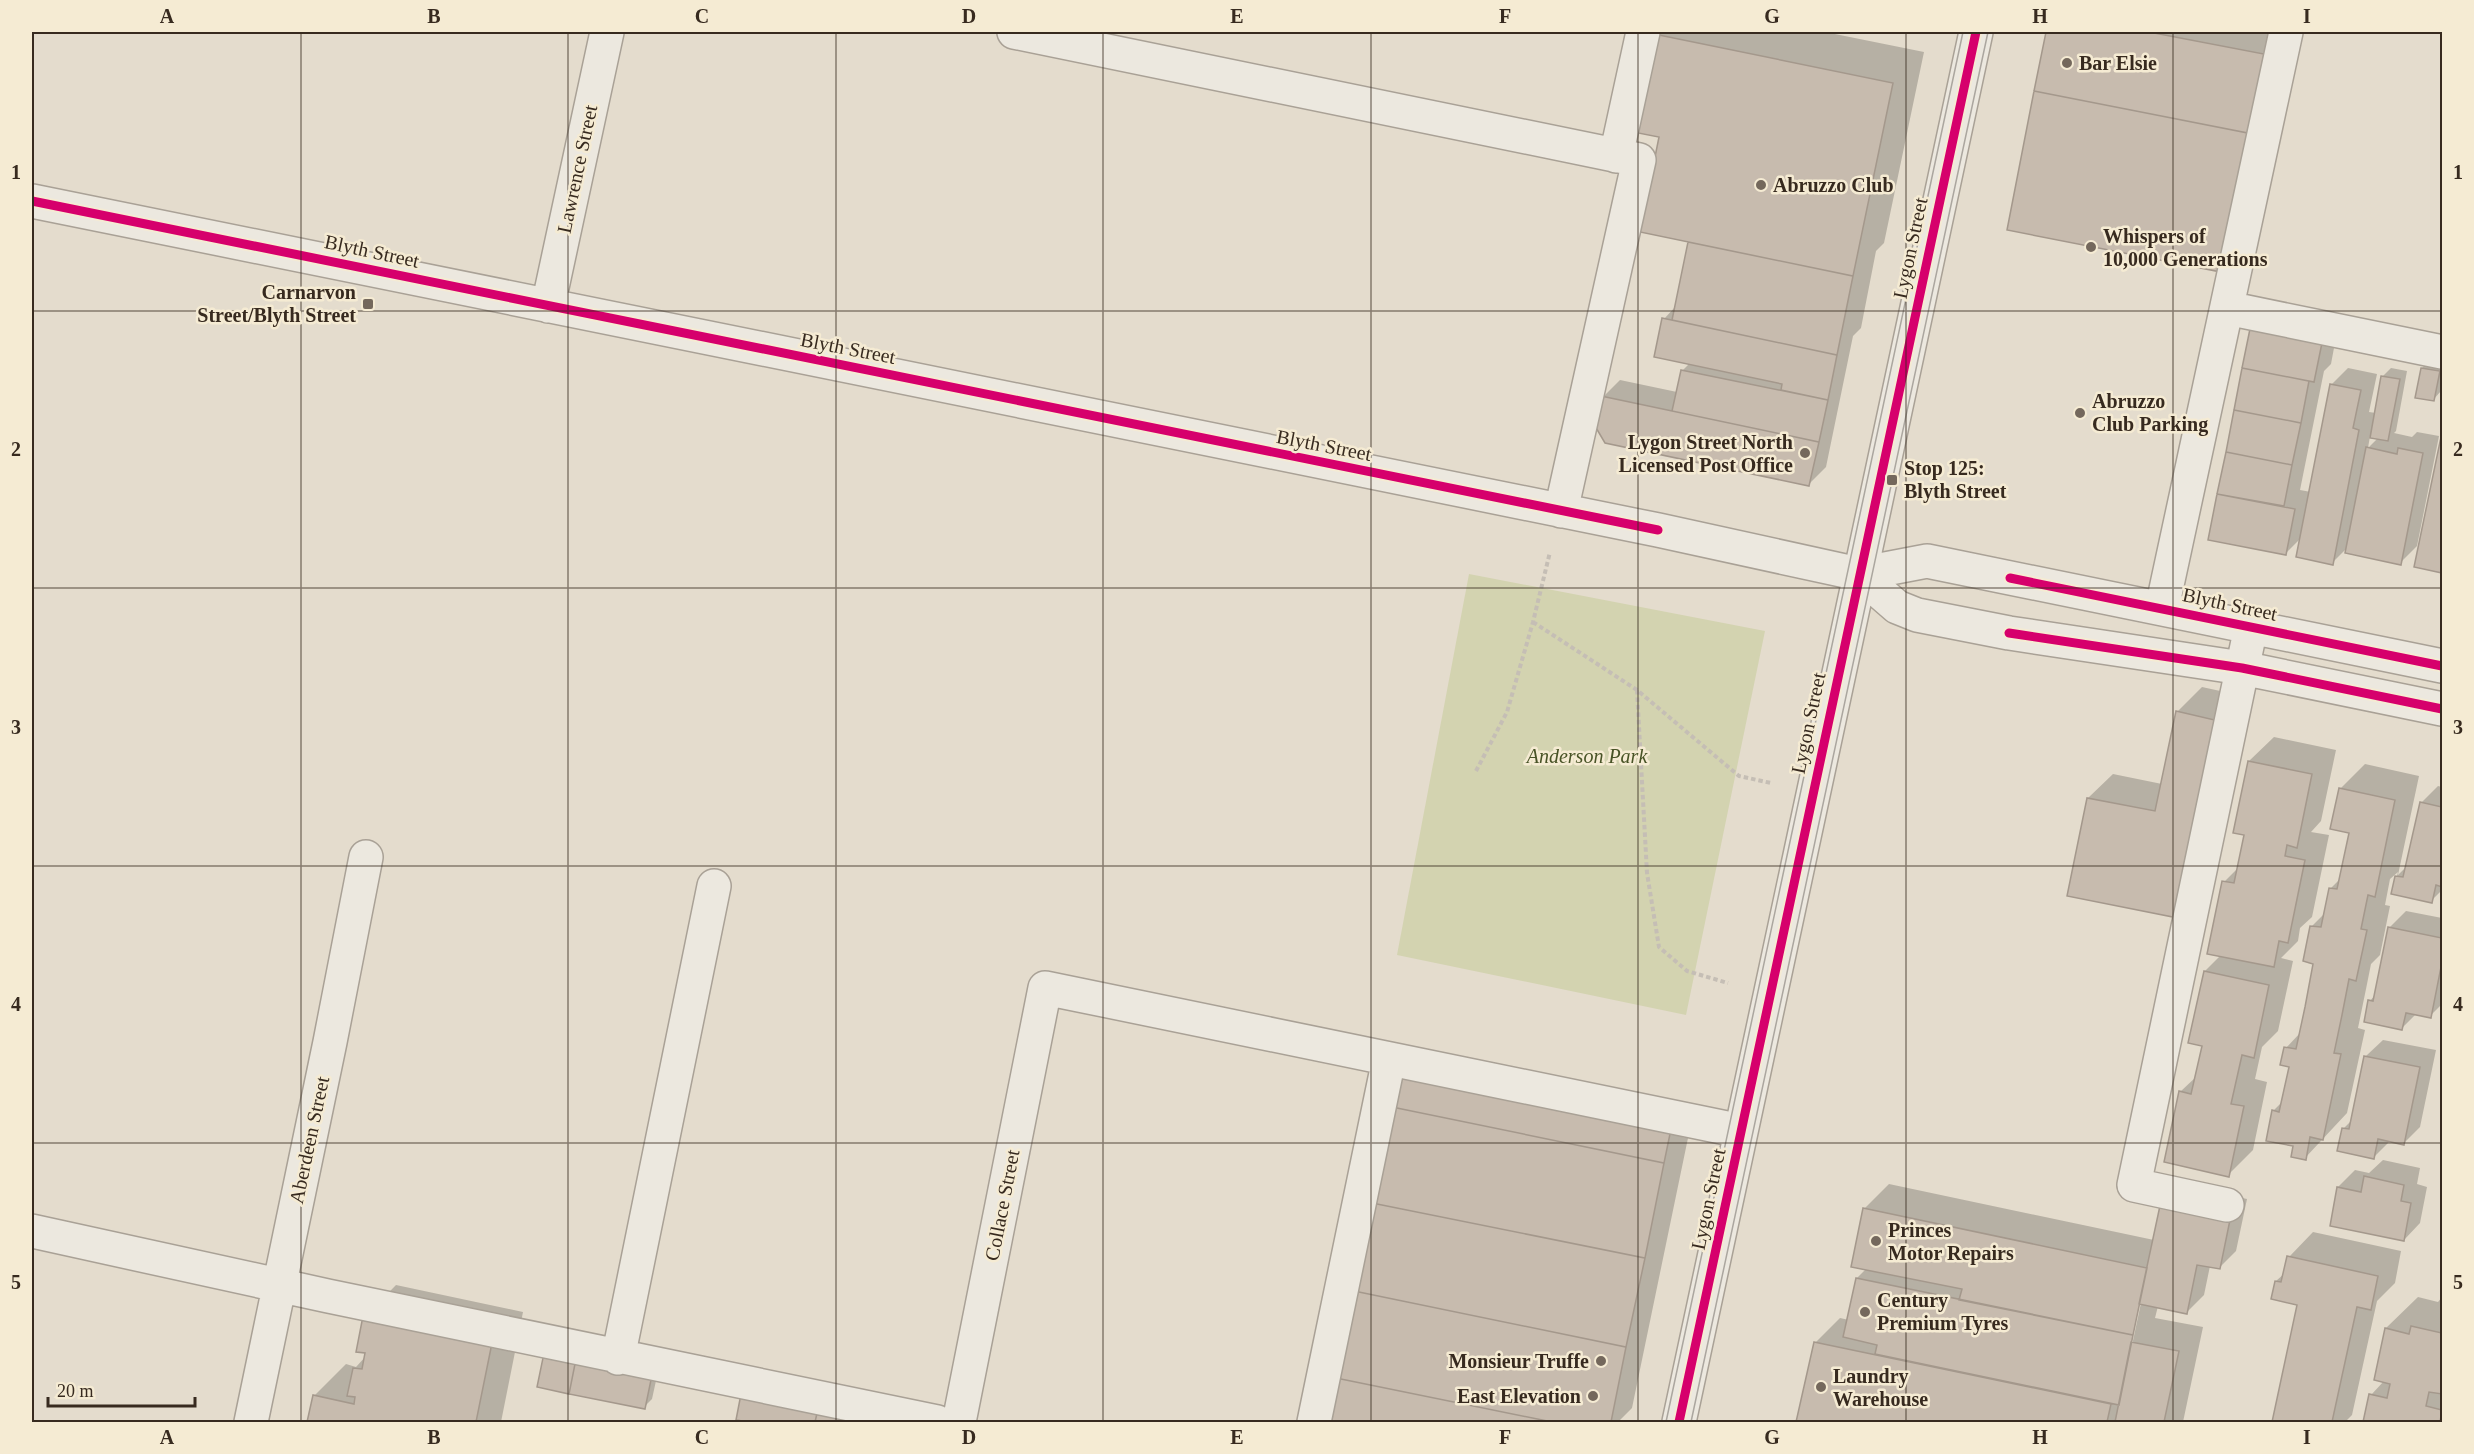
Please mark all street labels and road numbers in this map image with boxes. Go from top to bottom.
street label: Lawrence Street [553,102,601,235]
street label: Lygon Street [1889,195,1933,301]
street label: Blyth Street [323,230,422,273]
street label: Blyth Street [799,328,898,369]
street label: Blyth Street [1275,425,1374,466]
street label: Blyth Street [2181,583,2280,626]
street label: Lygon Street [1787,670,1831,776]
street label: Aberdeen Street [285,1074,333,1206]
street label: Lygon Street [1687,1146,1731,1252]
street label: Collace Street [980,1147,1024,1262]

